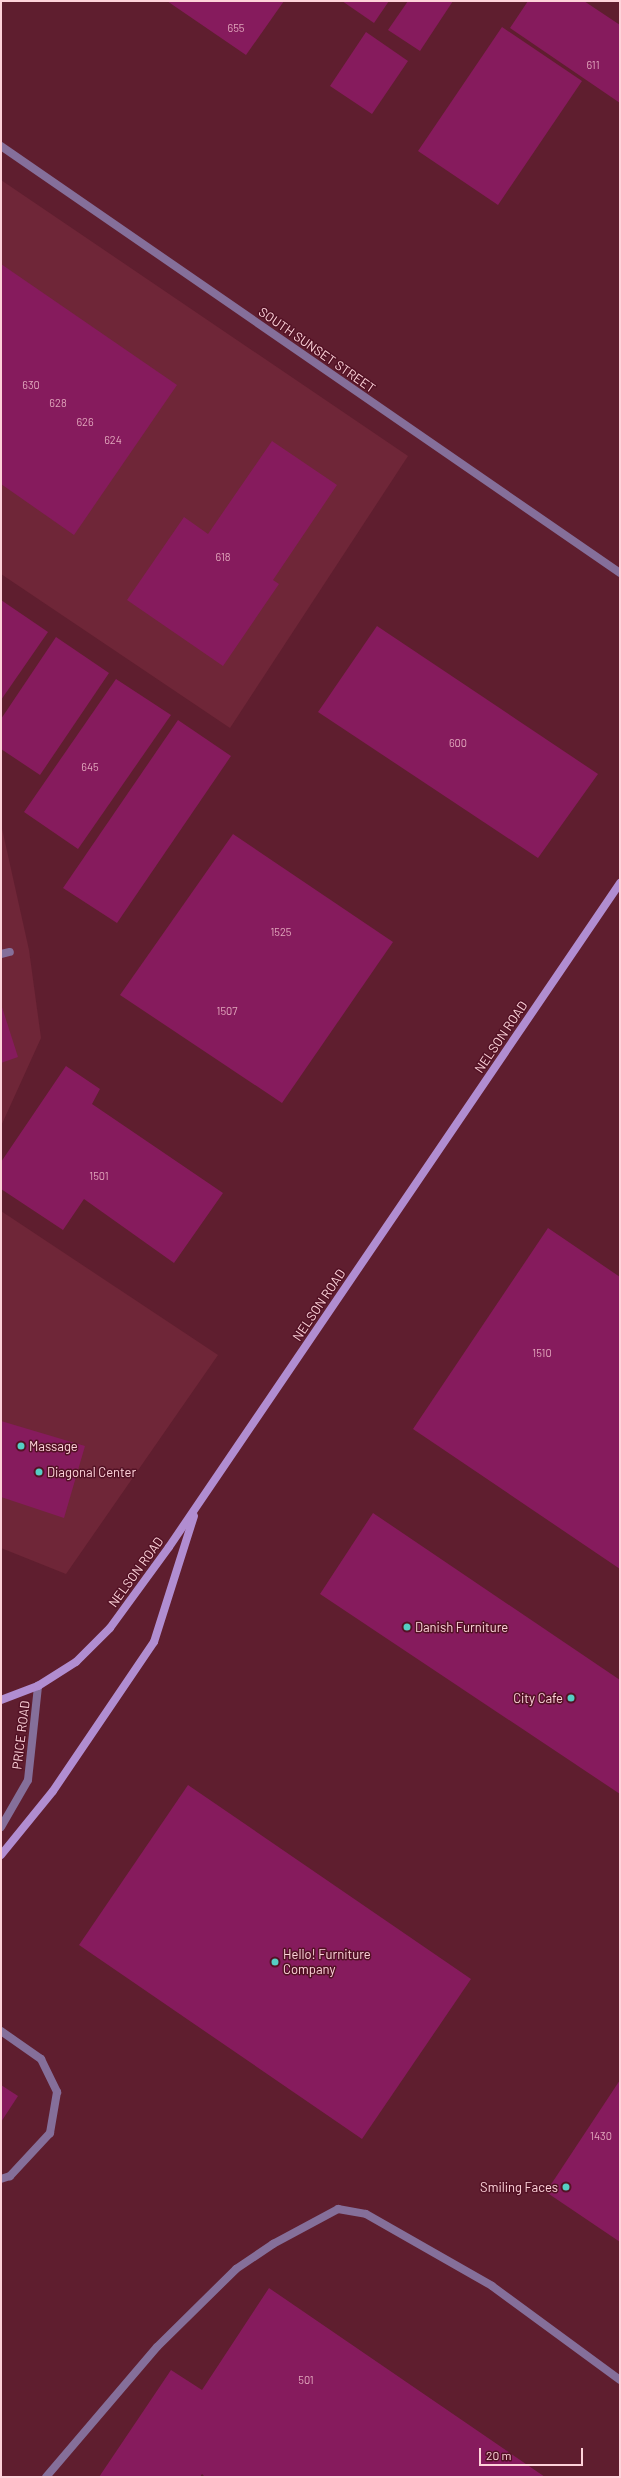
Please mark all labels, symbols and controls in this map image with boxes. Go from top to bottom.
house number: 655 [228,21,244,35]
house number: 611 [586,58,600,72]
street label: SOUTH SUNSET STREET [256,304,378,396]
house number: 630 [22,378,40,392]
house number: 628 [49,396,67,410]
house number: 626 [76,415,94,429]
house number: 624 [104,433,122,447]
house number: 618 [215,550,231,564]
house number: 600 [449,736,467,750]
house number: 645 [81,760,99,774]
house number: 1525 [270,925,292,939]
street label: NELSON ROAD [471,998,531,1076]
house number: 1507 [217,1004,237,1018]
house number: 1501 [89,1169,109,1183]
street label: NELSON ROAD [289,1266,349,1344]
house number: 1510 [532,1346,552,1360]
place label: Massage [29,1438,78,1454]
marker: Massage [16,1441,26,1451]
place label: Diagonal Center [47,1464,136,1480]
marker: Diagonal Center [34,1467,44,1477]
street label: NELSON ROAD [105,1534,167,1610]
place label: Danish Furniture [415,1619,508,1635]
marker: Danish Furniture [402,1622,412,1632]
place label: City Cafe [513,1690,563,1706]
marker: City Cafe [566,1693,576,1703]
street label: PRICE ROAD [9,1700,33,1770]
place label: Hello! Furniture Company [283,1947,371,1978]
marker: Hello! Furniture Company [270,1957,280,1967]
house number: 1430 [590,2129,612,2143]
place label: Smiling Faces [480,2179,558,2195]
marker: Smiling Faces [561,2182,571,2192]
house number: 501 [298,2373,314,2387]
scale bar [481,2440,585,2466]
text: 20 m [486,2448,512,2462]

